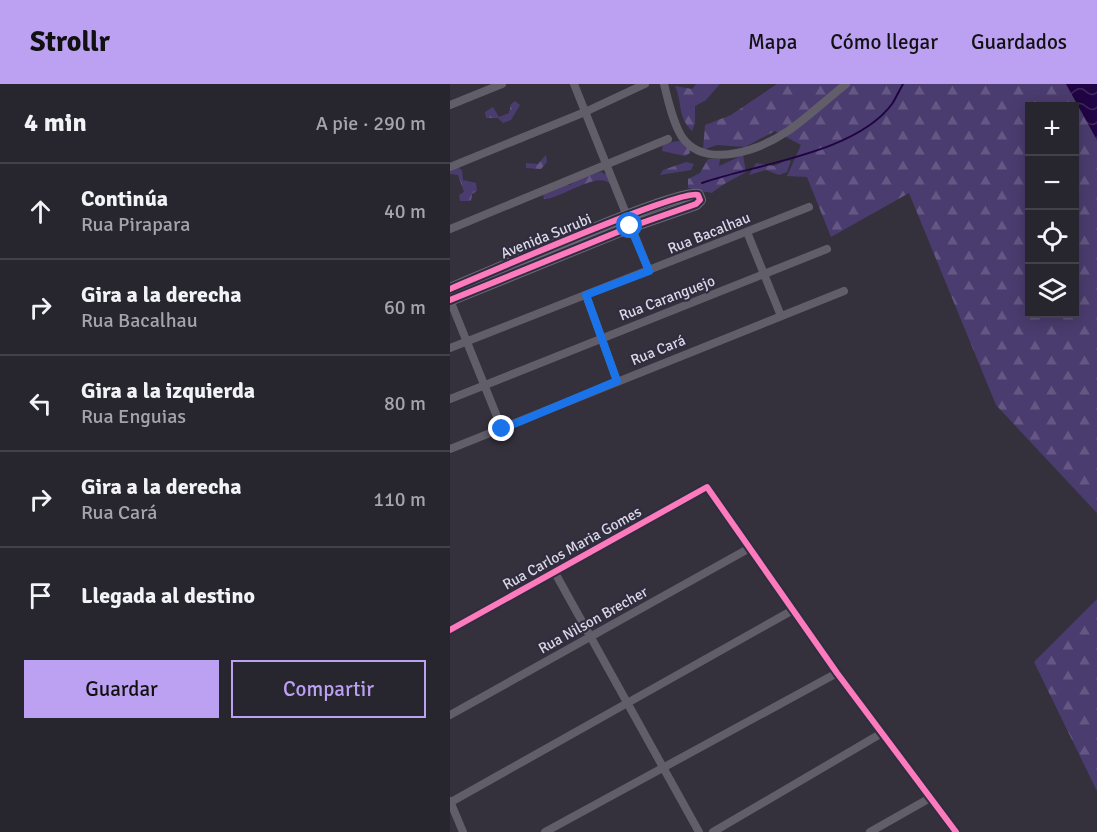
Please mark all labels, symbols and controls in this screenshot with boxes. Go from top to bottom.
text: Strollr [30,25,110,59]
text: Mapa [748,29,797,55]
text: Cómo llegar [830,29,938,55]
text: Guardados [971,29,1067,55]
map controls [1025,102,1079,318]
button: + [1025,102,1079,156]
text: 4 min [24,107,87,139]
text: A pie · 290 m [316,111,426,136]
button: − [1025,156,1079,210]
text: Continúa [81,185,168,212]
icon: ahead [24,195,57,228]
text: 40 m [384,199,426,224]
street label: Rua Bacalhau [665,208,753,258]
street label: Avenida Surubi [498,210,594,262]
button: locate [1025,210,1079,264]
text: Rua Pirapara [81,212,190,237]
route start [616,212,642,238]
button: layers [1025,264,1079,318]
street label: Rua Caranguejo [617,271,718,325]
text: Gira a la derecha [81,281,242,308]
icon: right [24,291,57,324]
text: 60 m [384,295,426,320]
text: Rua Bacalhau [81,308,198,333]
street label: Rua Cará [628,331,688,369]
text: Gira a la izquierda [81,377,255,404]
icon: left [24,387,57,420]
text: 80 m [384,391,426,416]
text: Rua Enguias [81,404,186,429]
route end [488,415,514,441]
text: Gira a la derecha [81,473,242,500]
icon: right [24,483,57,516]
text: 110 m [373,487,426,512]
text: Rua Cará [81,500,158,525]
street label: Rua Carlos Maria Gomes [500,502,645,594]
icon: arrive [24,579,57,612]
text: Llegada al destino [81,582,255,609]
street label: Rua Nilson Brecher [535,582,651,657]
button: Guardar [24,660,219,718]
button: Compartir [231,660,426,718]

